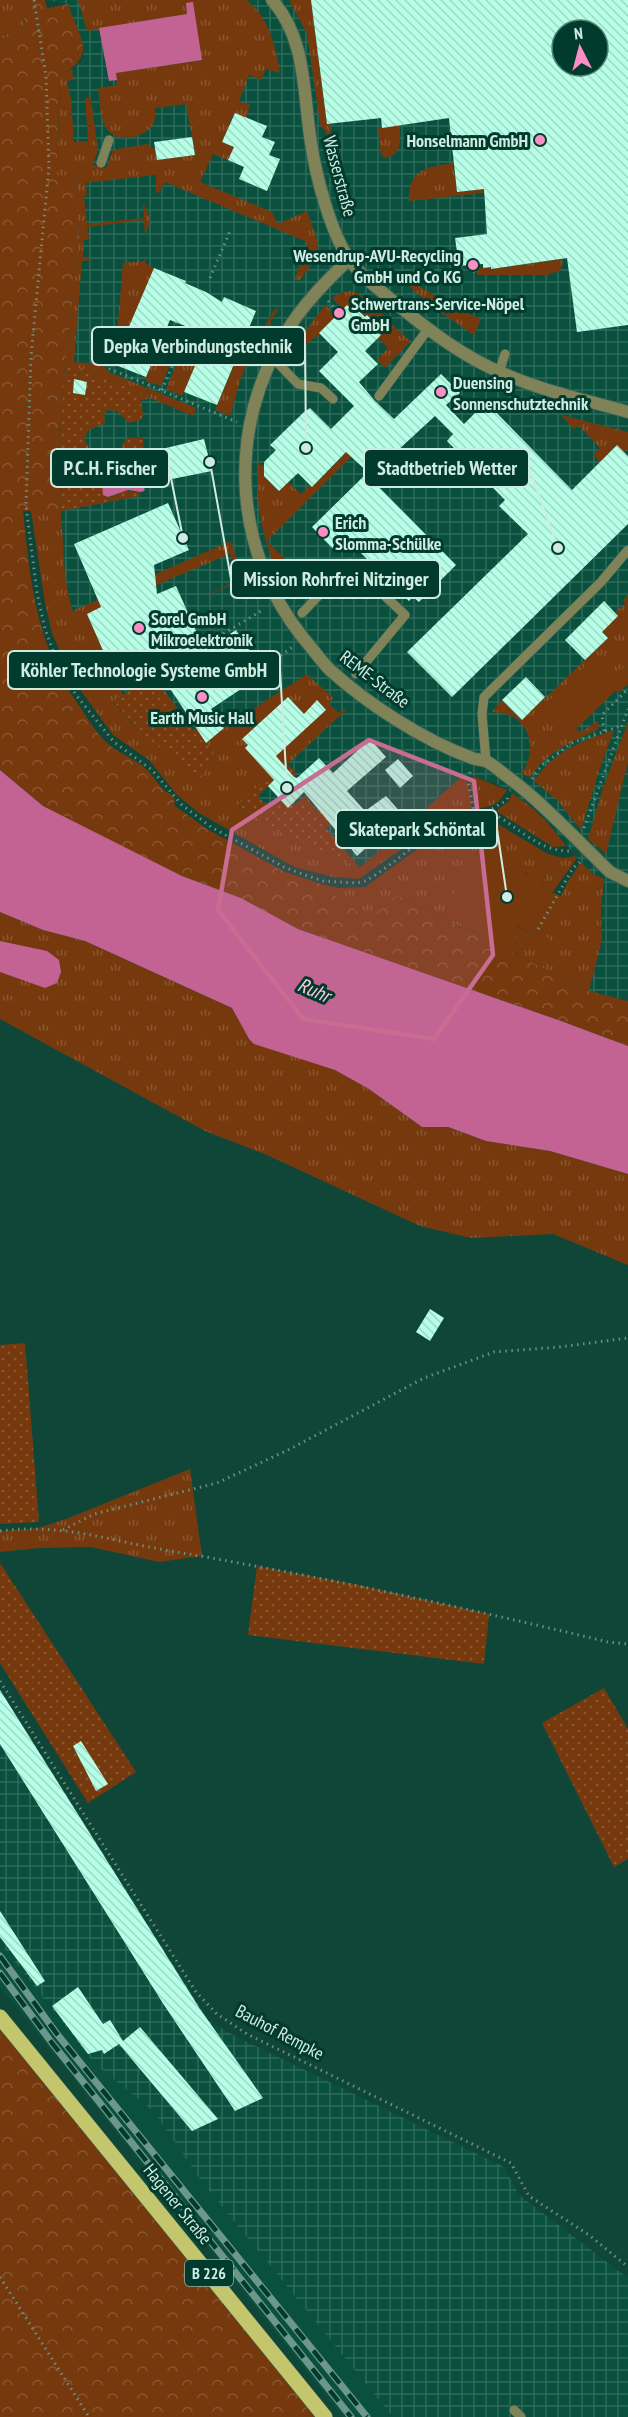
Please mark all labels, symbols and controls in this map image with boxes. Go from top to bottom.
north arrow [550,18,610,78]
text: N [573,23,584,43]
place label: Honselmann GmbH [406,129,528,152]
street label: Wasserstraße [318,133,362,219]
marker: Honselmann GmbH [533,133,547,147]
place label: Wesendrup-AVU-Recycling GmbH und Co KG [292,244,461,288]
marker: Wesendrup-AVU-Recycling GmbH und Co KG [466,258,480,272]
place label: Schwertrans-Service-Nöpel GmbH [351,292,525,336]
marker: Schwertrans-Service-Nöpel GmbH [332,306,346,320]
callout: Depka Verbindungstechnik [92,327,305,365]
text: Depka Verbindungstechnik [104,333,293,359]
place label: Duensing Sonnenschutztechnik [453,371,589,415]
marker: Duensing Sonnenschutztechnik [434,385,448,399]
callout: P.C.H. Fischer [51,449,169,487]
callout: Stadtbetrieb Wetter [364,449,529,487]
text: P.C.H. Fischer [63,455,157,481]
text: Stadtbetrieb Wetter [377,455,517,481]
place label: Erich Slomma-Schülke [335,511,442,555]
marker: Erich Slomma-Schülke [316,525,330,539]
callout: Mission Rohrfrei Nitzinger [231,560,440,598]
text: Mission Rohrfrei Nitzinger [243,566,429,592]
place label: Sorel GmbH Mikroelektronik [151,607,254,651]
marker: Sorel GmbH Mikroelektronik [132,621,146,635]
street label: REME-Straße [335,645,415,713]
callout: Köhler Technologie Systeme GmbH [8,651,280,689]
text: Köhler Technologie Systeme GmbH [21,657,267,683]
marker: Earth Music Hall [195,690,209,704]
place label: Earth Music Hall [150,706,254,729]
callout: Skatepark Schöntal [336,810,497,848]
text: Skatepark Schöntal [349,816,485,842]
water label: Ruhr [294,972,336,1009]
street label: Bauhof Rempke [232,1999,328,2065]
street label: Hagener Straße [138,2159,218,2249]
road number: B 226 [185,2260,233,2286]

